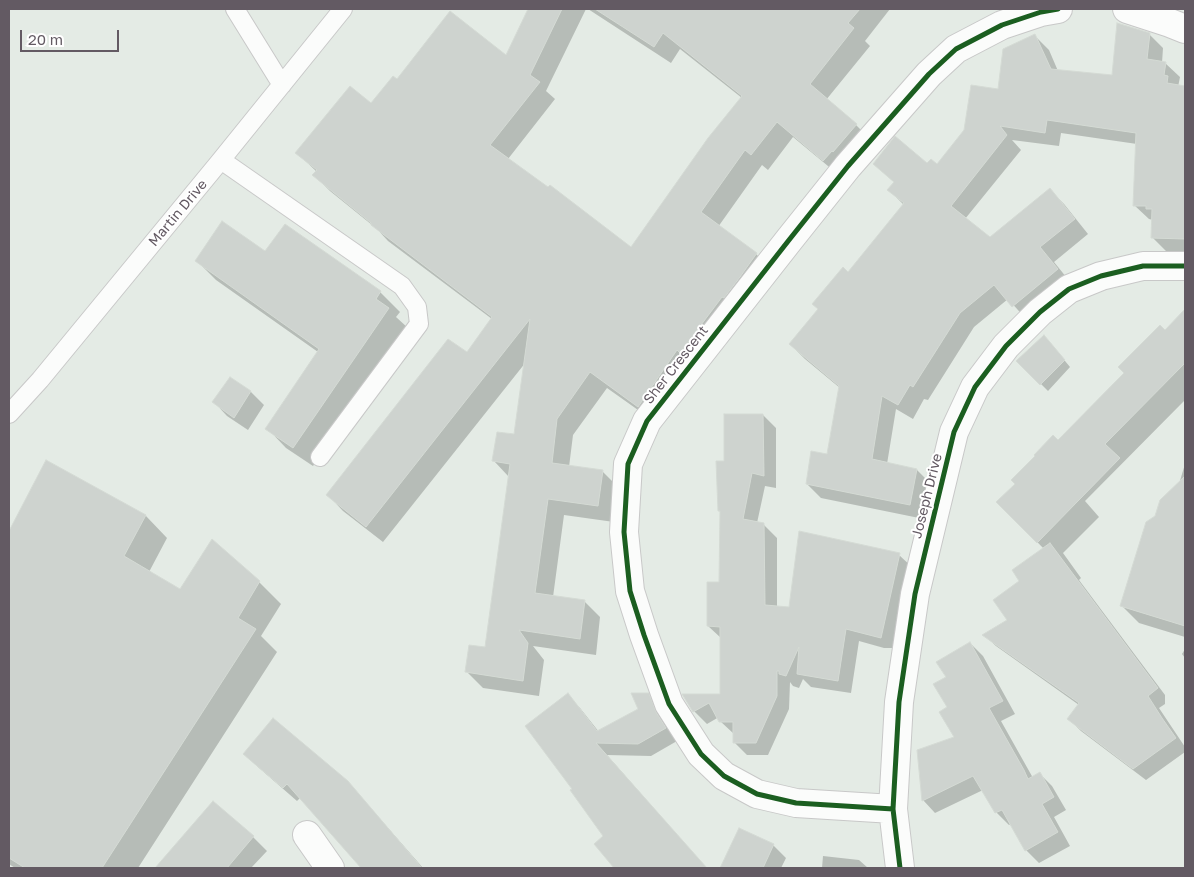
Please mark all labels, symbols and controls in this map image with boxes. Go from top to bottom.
scale bar [22,20,121,52]
text: 20 m [28,30,63,48]
street label: Martin Drive [145,176,211,250]
street label: Sher Crescent [640,322,712,408]
street label: Joseph Drive [908,452,946,540]

